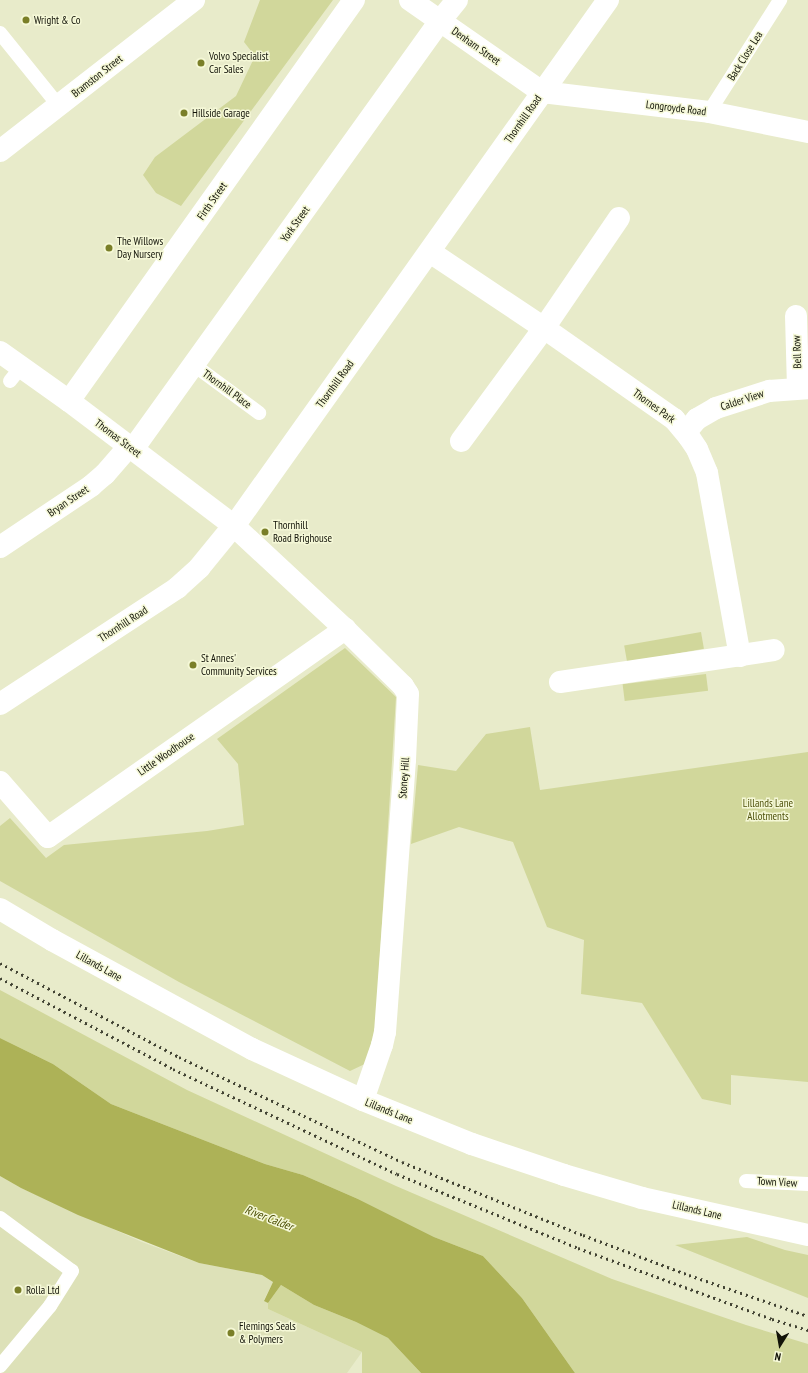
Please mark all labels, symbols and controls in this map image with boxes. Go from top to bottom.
place label: Wright & Co [34,13,80,27]
marker: Wright & Co [21,15,31,25]
street label: Denham Street [449,24,503,68]
street label: Back Close Lea [725,29,765,83]
place label: Volvo Specialist Car Sales [209,50,269,76]
street label: Bramston Street [69,52,125,100]
marker: Volvo Specialist Car Sales [196,58,206,68]
street label: Thornhill Road [502,92,544,146]
street label: Longroyde Road [645,98,707,118]
place label: Hillside Garage [192,106,250,120]
marker: Hillside Garage [179,108,189,118]
street label: Firth Street [194,180,230,222]
street label: York Street [278,203,312,245]
place label: The Willows Day Nursery [117,235,163,261]
marker: The Willows Day Nursery [104,243,114,253]
street label: Bell Row [790,335,804,369]
street label: Thornhill Road [313,358,357,410]
street label: Thornhill Place [200,367,254,411]
street label: Thornes Park [630,386,678,426]
street label: Calder View [719,387,765,413]
street label: Thomas Street [92,416,144,460]
street label: Bryan Street [45,482,91,520]
place label: Thornhill Road Brighouse [273,519,332,545]
marker: Thornhill Road Brighouse [260,527,270,537]
street label: Thornhill Road [96,603,150,645]
place label: St Annes' Community Services [201,652,277,678]
marker: St Annes' Community Services [188,660,198,670]
street label: Little Woodhouse [135,730,197,778]
street label: Stoney Hill [396,757,412,799]
park label: Lillands Lane Allotments [743,797,793,823]
street label: Lillands Lane [74,948,124,984]
street label: Lillands Lane [363,1095,415,1127]
street label: Town View [756,1174,798,1190]
street label: Lillands Lane [671,1198,723,1222]
water label: River Calder [243,1202,295,1234]
place label: Rolla Ltd [26,1283,59,1297]
marker: Rolla Ltd [13,1285,23,1295]
place label: Flemings Seals & Polymers [239,1320,296,1346]
north arrow [760,1325,800,1365]
marker: Flemings Seals & Polymers [226,1328,236,1338]
text: N [773,1349,782,1364]

